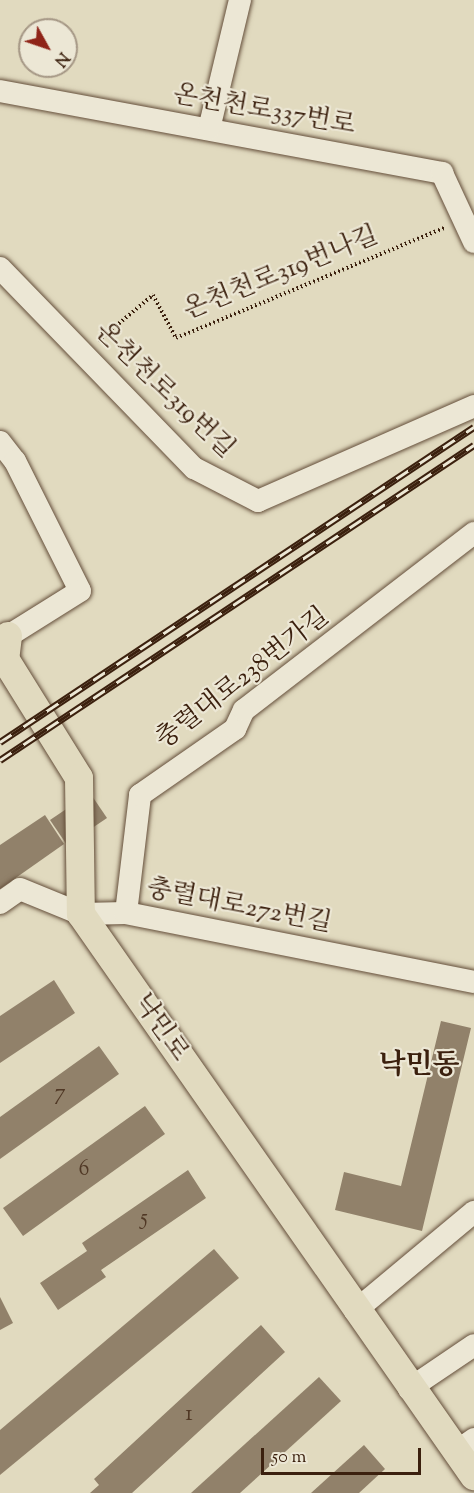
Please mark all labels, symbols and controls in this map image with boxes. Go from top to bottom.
north arrow [18,18,78,78]
text: N [48,46,74,71]
street label: 온천천로337번로 [170,80,358,142]
street label: 온천천로319번나길 [179,221,383,327]
street label: 온천천로319번길 [88,316,240,466]
street label: 충렬대로238번가길 [150,602,336,756]
street label: 충렬대로272번길 [144,874,334,940]
street label: 낙민로 [126,988,194,1068]
district label: 낙민동 [378,1049,460,1083]
house number: 7 [54,1082,66,1108]
house number: 6 [79,1158,89,1184]
house number: 5 [140,1207,148,1233]
house number: 1 [185,1403,193,1429]
scale bar [264,1436,424,1474]
text: 50 m [272,1445,306,1471]

